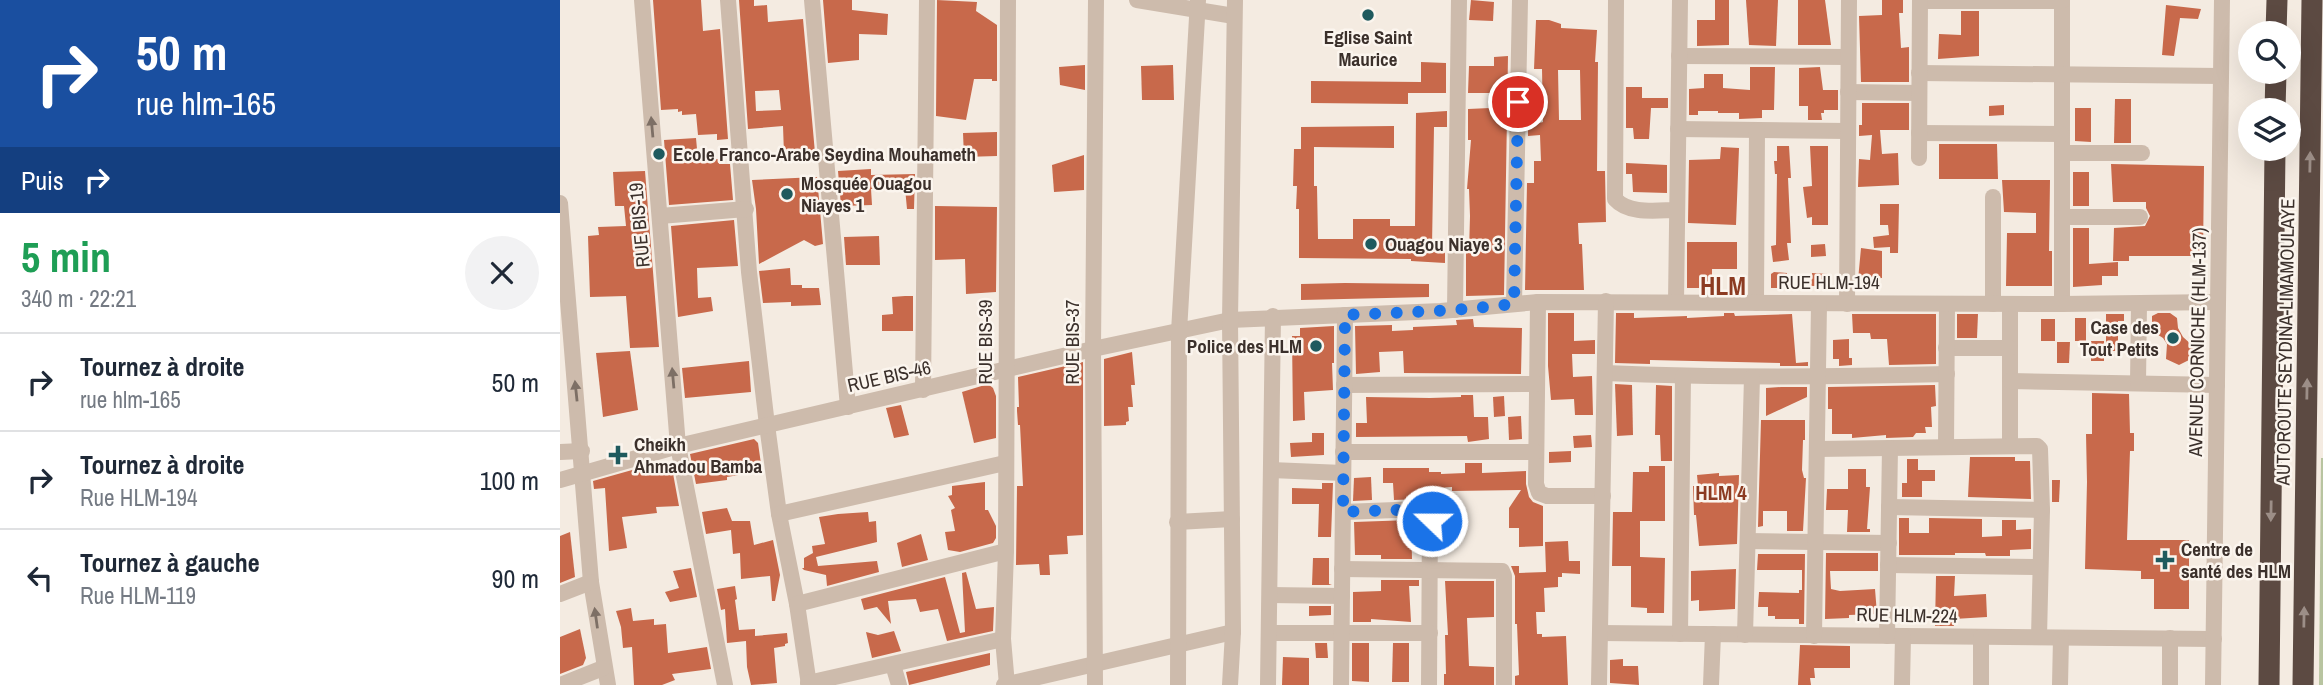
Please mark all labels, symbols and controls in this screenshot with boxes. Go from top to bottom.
marker: Eglise Saint Maurice [1360,7,1376,23]
text: 50 m [136,19,228,85]
map controls [2238,21,2301,161]
button: search [2238,21,2301,84]
place label: Eglise Saint Maurice [1324,24,1412,72]
icon: right [21,28,112,119]
pin [1488,72,1548,132]
text: rue hlm-165 [136,82,276,125]
icon: arrive [1499,83,1537,121]
button: layers [2238,98,2301,161]
one-way arrow [646,116,657,138]
place label: Ecole Franco-Arabe Seydina Mouhameth [673,141,976,167]
marker: Ecole Franco-Arabe Seydina Mouhameth [651,146,667,162]
one-way arrow [2304,151,2316,173]
icon: right [78,161,116,199]
text: Puis [21,163,64,198]
place label: Mosquée Ouagou Niayes 1 [801,170,932,218]
street label: RUE BIS-19 [622,182,656,268]
marker: Mosquée Ouagou Niayes 1 [779,186,795,202]
street label: AUTOROUTE SEYDINA-LIMAMOULAYE [2269,198,2301,487]
street label: AVENUE CORNICHE (HLM-137) [2182,227,2212,458]
text: 5 min [21,229,111,285]
place label: Ouagou Niaye 3 [1385,231,1503,257]
button: close [465,236,539,310]
marker: Ouagou Niaye 3 [1363,236,1379,252]
district label: HLM [1700,268,1746,303]
street label: RUE HLM-194 [1778,269,1880,295]
text: 340 m · 22:21 [21,283,136,314]
street label: RUE BIS-37 [1059,299,1085,384]
street label: RUE BIS-39 [972,300,998,384]
place label: Case des Tout Petits [2080,314,2159,362]
marker: Case des Tout Petits [2165,330,2181,346]
place label: Police des HLM [1187,333,1302,359]
marker: Police des HLM [1308,338,1324,354]
text: Tournez à droite [80,349,244,384]
street label: RUE BIS-46 [845,354,933,398]
icon: right [21,363,59,401]
text: 50 m [492,365,539,400]
one-way arrow [667,367,678,389]
one-way arrow [2301,378,2313,400]
one-way arrow [570,380,581,402]
text: rue hlm-165 [80,384,181,415]
place label: Cheikh Ahmadou Bamba [634,431,762,479]
marker: Cheikh Ahmadou Bamba [608,445,628,465]
text: Tournez à droite [80,447,244,482]
icon: right [21,461,59,499]
text: 100 m [480,463,539,498]
district label: HLM 4 [1695,478,1747,507]
text: Rue HLM-194 [80,482,197,513]
position arrow [1395,484,1469,558]
one-way arrow [2265,500,2277,522]
place label: Centre de santé des HLM [2181,536,2291,584]
text: Tournez à gauche [80,545,260,580]
marker: Centre de santé des HLM [2155,550,2175,570]
icon: left [21,559,59,597]
text: 90 m [492,561,539,596]
text: Rue HLM-119 [80,580,196,611]
street label: RUE HLM-224 [1856,601,1958,629]
one-way arrow [2298,606,2310,628]
one-way arrow [591,607,602,629]

